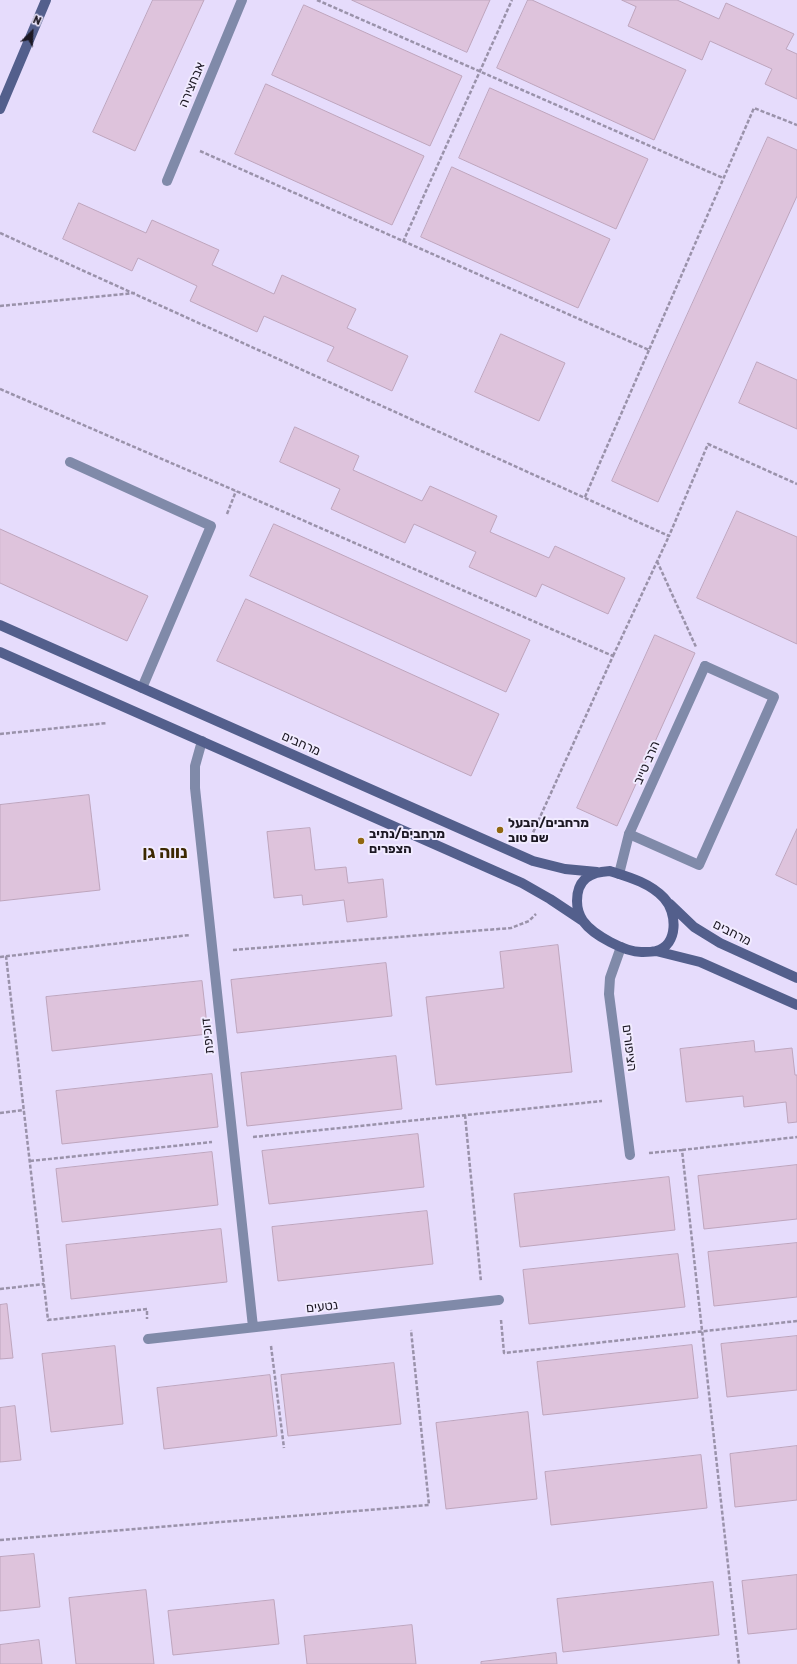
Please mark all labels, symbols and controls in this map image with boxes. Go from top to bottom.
north arrow [12,12,52,52]
text: N [31,13,43,28]
street label: אבחצירה [176,60,208,110]
street label: מרחבים [279,729,323,759]
street label: הרב טייב [630,739,664,787]
place label: מרחבים/הבעל שם טוב [508,815,589,846]
marker: מרחבים/הבעל שם טוב [495,825,505,835]
place label: מרחבים/נתיב הצפרים [369,826,445,857]
marker: מרחבים/נתיב הצפרים [356,836,366,846]
district label: נווה גן [143,843,187,863]
street label: מרחבים [710,917,754,949]
street label: דוכיפת [198,1017,218,1055]
street label: הציפורים [618,1024,640,1072]
street label: נטעים [305,1298,339,1316]

